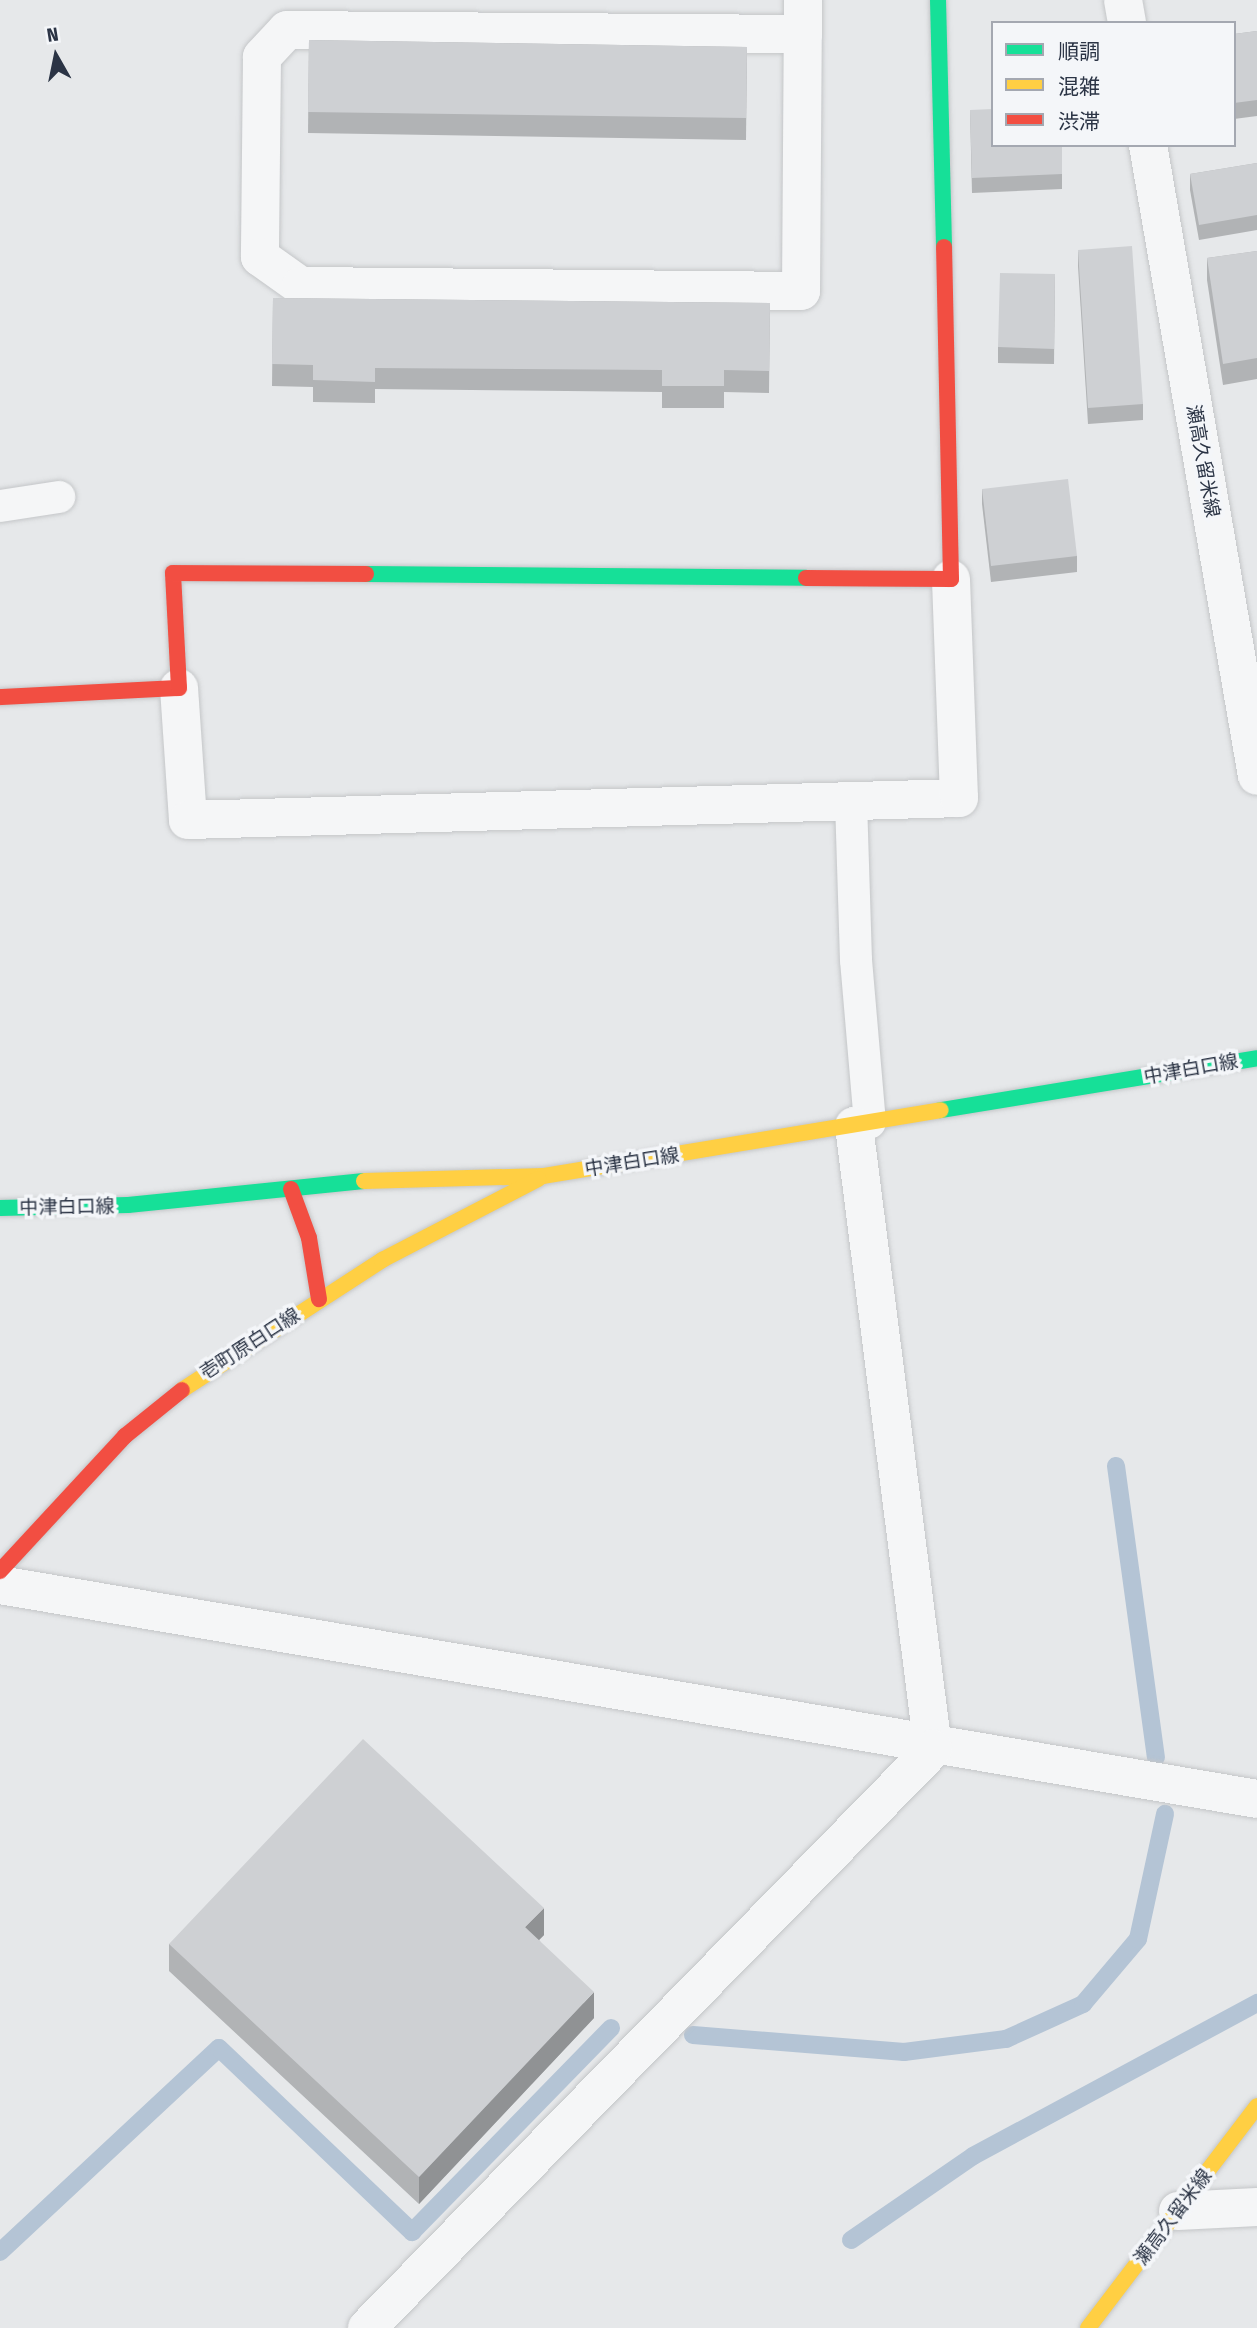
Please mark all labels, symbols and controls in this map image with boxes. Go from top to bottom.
north arrow [21,21,91,91]
legend [991,21,1236,147]
text: N [45,23,60,47]
text: 順調 [1058,39,1100,65]
text: 混雑 [1058,74,1100,100]
text: 渋滞 [1058,109,1100,135]
street label: 瀬高久留米線 [1182,403,1224,519]
street label: 中津白口線 [1142,1050,1240,1088]
street label: 中津白口線 [583,1143,681,1181]
street label: 中津白口線 [19,1195,115,1219]
street label: 壱町原白口線 [196,1303,304,1385]
street label: 瀬高久留米線 [1130,2165,1216,2269]

